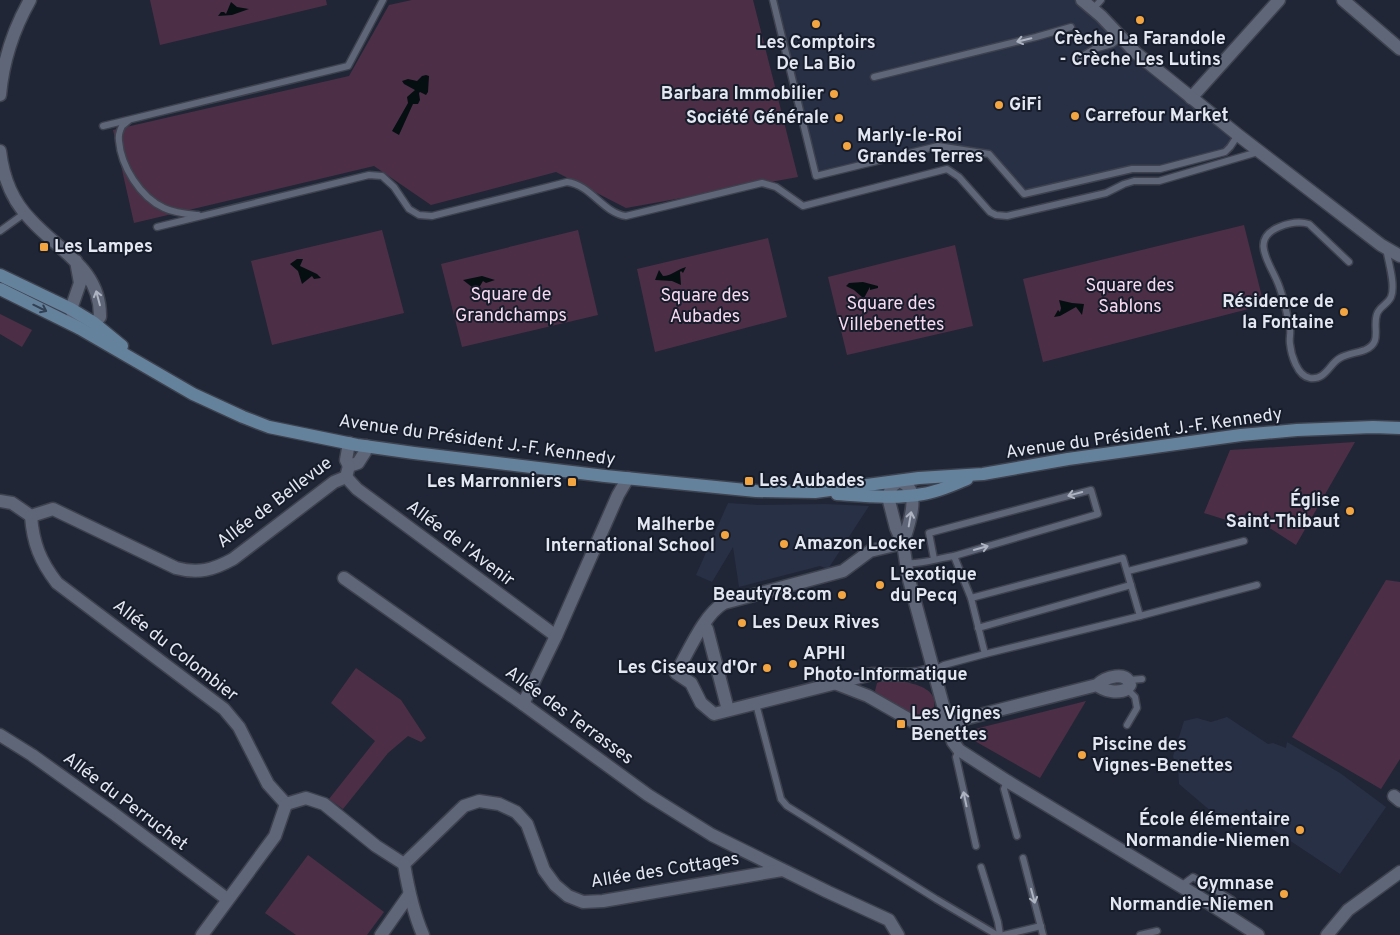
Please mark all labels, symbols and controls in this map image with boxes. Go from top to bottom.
marker: Crèche La Farandole - Crèche Les Lutins [1134,14,1146,26]
marker: Les Comptoirs De La Bio [810,18,822,30]
place label: Crèche La Farandole - Crèche Les Lutins [1054,28,1226,72]
place label: Les Comptoirs De La Bio [756,32,876,76]
one-way arrow [1016,36,1032,45]
place label: Barbara Immobilier [661,83,825,106]
marker: Barbara Immobilier [828,88,840,100]
place label: GiFi [1009,94,1042,117]
marker: GiFi [993,99,1005,111]
place label: Carrefour Market [1085,105,1229,128]
place label: Société Générale [686,107,829,130]
marker: Carrefour Market [1069,110,1081,122]
marker: Société Générale [833,112,845,124]
place label: Marly-le-Roi Grandes Terres [857,125,983,169]
marker: Marly-le-Roi Grandes Terres [841,140,853,152]
place label: Les Lampes [54,236,153,259]
marker: Les Lampes [38,241,50,253]
park label: Square des Sablons [1085,275,1175,319]
park label: Square de Grandchamps [455,284,567,328]
park label: Square des Aubades [660,285,750,329]
one-way arrow [93,290,102,306]
place label: Résidence de la Fontaine [1222,291,1334,335]
park label: Square des Villebenettes [838,293,944,337]
one-way arrow [32,304,47,314]
marker: Résidence de la Fontaine [1338,306,1350,318]
street label: Avenue du Président J.-F. Kennedy [1004,403,1284,465]
street label: Avenue du Président J.-F. Kennedy [337,410,617,472]
street label: Allée de Bellevue [213,452,337,554]
place label: Les Aubades [759,470,865,493]
place label: Les Marronniers [427,471,562,494]
marker: Les Aubades [743,475,755,487]
marker: Les Marronniers [566,476,578,488]
place label: Église Saint-Thibaut [1226,488,1340,534]
one-way arrow [1067,490,1083,500]
street label: Allée de l'Avenir [401,496,519,592]
marker: Église Saint-Thibaut [1344,505,1356,517]
one-way arrow [905,512,915,528]
place label: Malherbe International School [545,514,715,558]
marker: Malherbe International School [719,529,731,541]
place label: Amazon Locker [794,533,925,556]
marker: Amazon Locker [778,538,790,550]
one-way arrow [973,543,989,553]
place label: L'exotique du Pecq [890,564,977,608]
marker: L'exotique du Pecq [874,579,886,591]
place label: Beauty78.com [713,584,832,607]
marker: Beauty78.com [836,589,848,601]
street label: Allée du Colombier [108,595,242,707]
place label: Les Deux Rives [752,612,880,635]
marker: Les Deux Rives [736,617,748,629]
place label: APHI Photo-Informatique [803,643,968,687]
place label: Les Ciseaux d'Or [617,657,757,680]
marker: APHI Photo-Informatique [787,658,799,670]
street label: Allée des Terrasses [500,662,638,770]
marker: Les Ciseaux d'Or [761,662,773,674]
place label: Les Vignes Benettes [911,703,1001,747]
marker: Les Vignes Benettes [895,718,907,730]
place label: Piscine des Vignes-Benettes [1092,734,1233,778]
street label: Allée du Perruchet [58,748,192,856]
marker: Piscine des Vignes-Benettes [1076,749,1088,761]
one-way arrow [960,791,970,807]
place label: École élémentaire Normandie-Niemen [1125,807,1290,853]
marker: École élémentaire Normandie-Niemen [1294,824,1306,836]
street label: Allée des Cottages [589,848,741,894]
place label: Gymnase Normandie-Niemen [1109,873,1274,917]
one-way arrow [1029,888,1038,904]
marker: Gymnase Normandie-Niemen [1278,888,1290,900]

